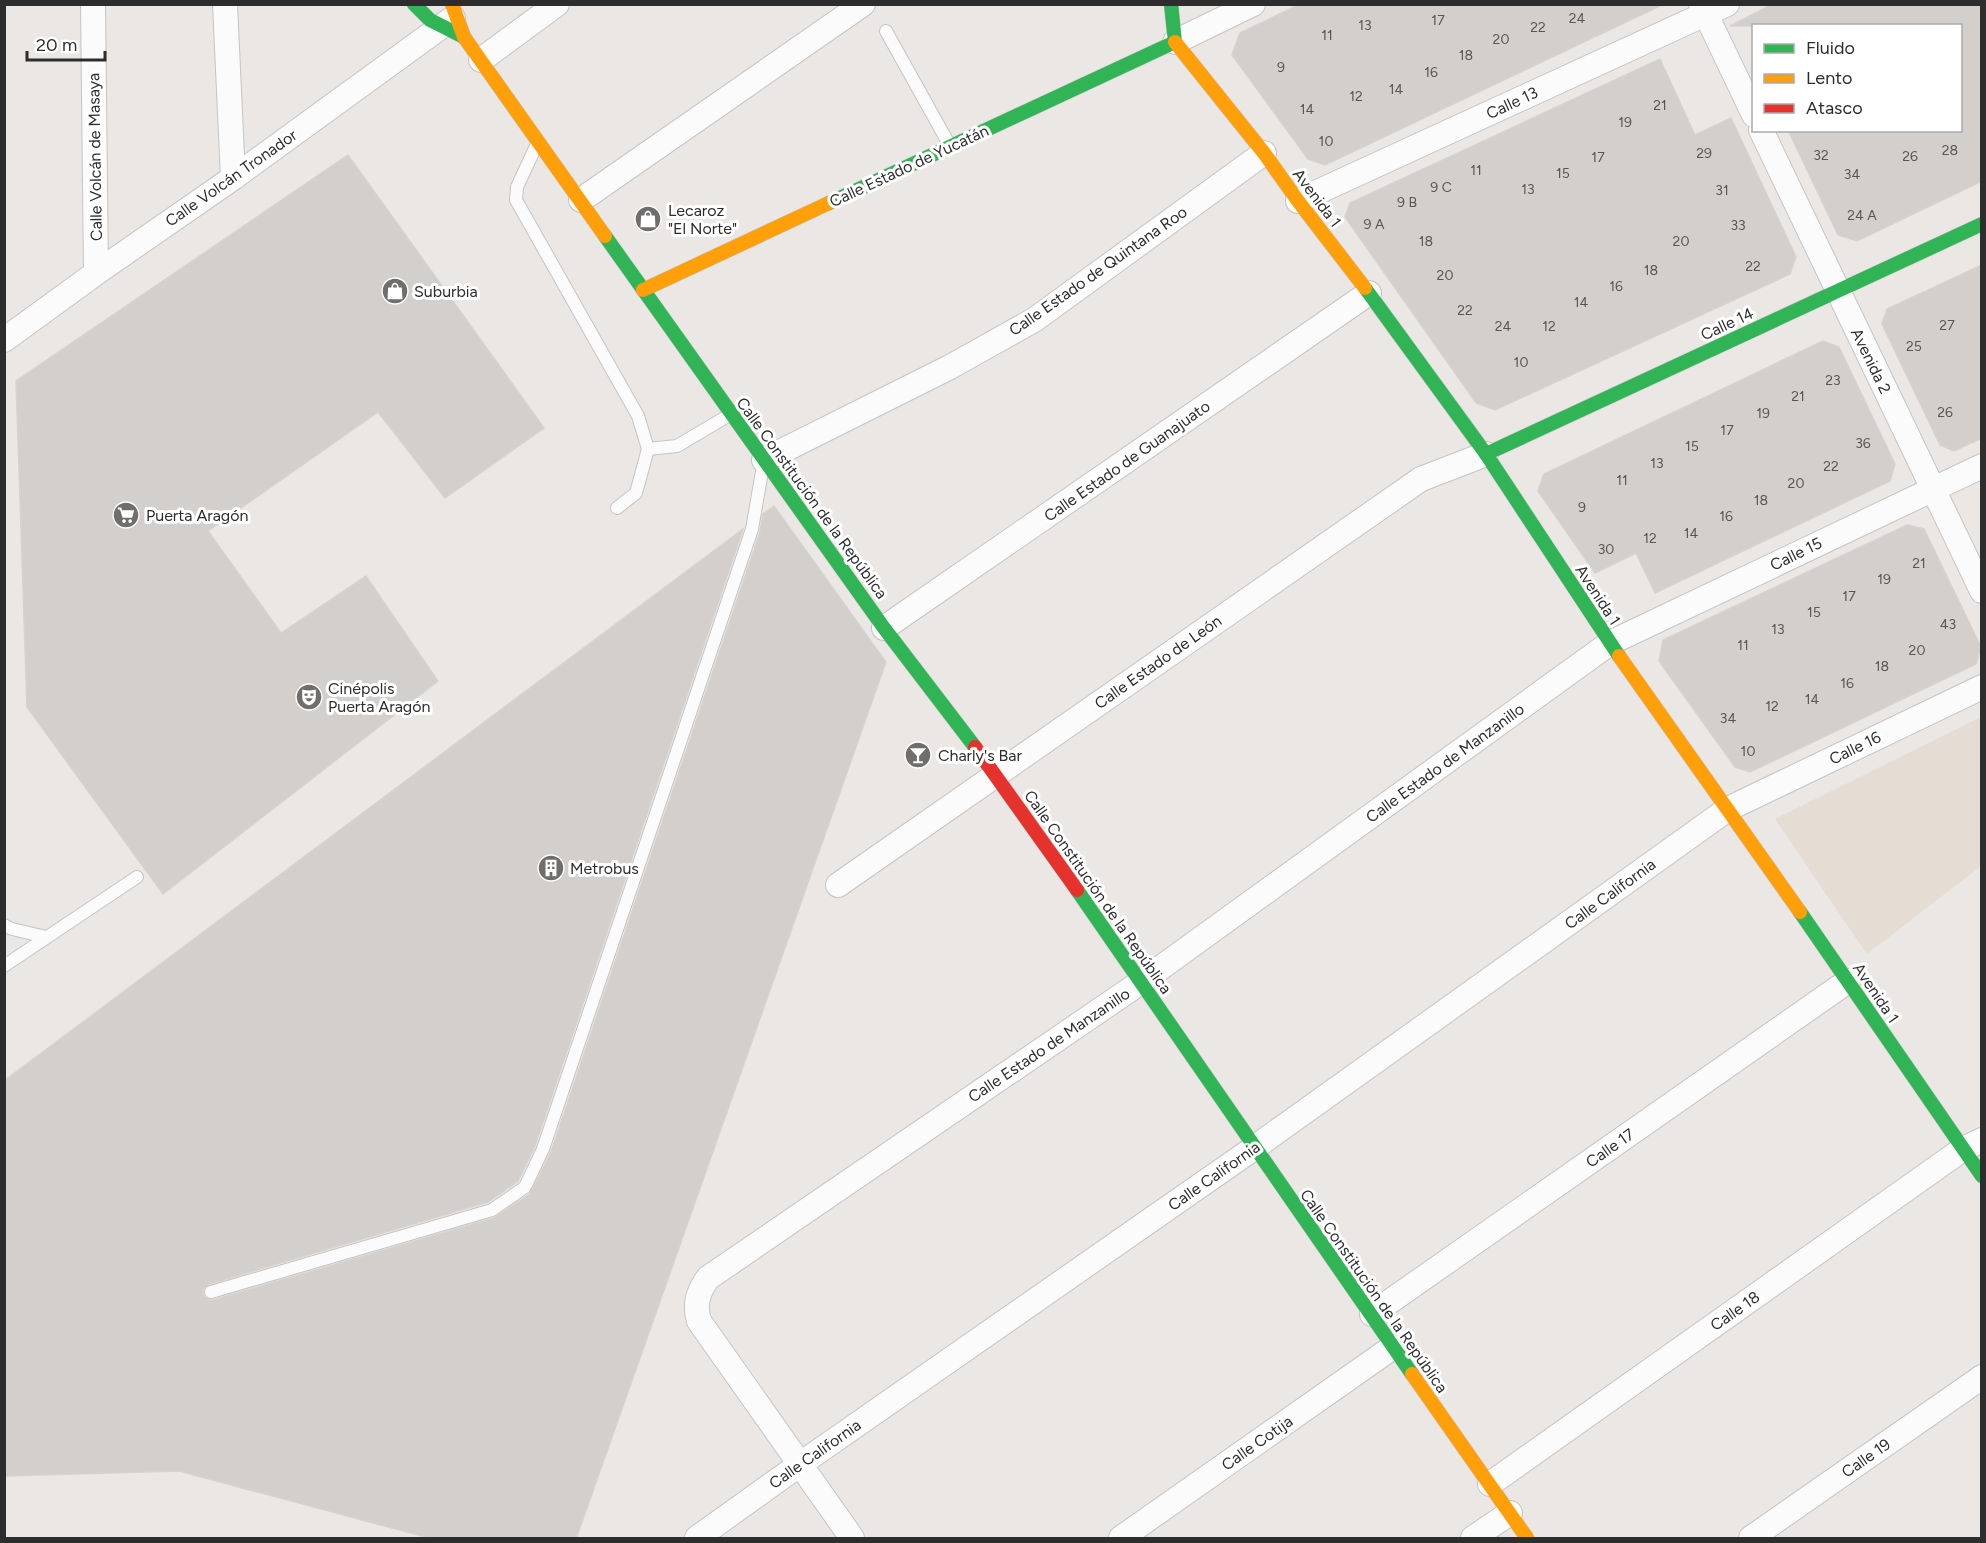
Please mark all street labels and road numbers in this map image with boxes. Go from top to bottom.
street label: Calle Volcán de Masaya [84,73,106,241]
street label: Calle 13 [1483,83,1541,123]
street label: Calle Estado de Yucatán [826,121,992,211]
street label: Calle Volcán Tronador [162,125,301,231]
street label: Avenida 1 [1289,165,1345,231]
street label: Calle Estado de Quintana Roo [1005,202,1191,340]
street label: Calle 14 [1698,304,1756,344]
street label: Avenida 2 [1847,325,1895,397]
street label: Calle Constitución de la República [733,394,891,602]
street label: Calle Estado de Guanajuato [1040,396,1214,526]
street label: Calle 15 [1767,533,1825,575]
street label: Avenida 1 [1571,561,1625,629]
street label: Calle Estado de León [1091,611,1225,713]
street label: Calle Estado de Manzanillo [1362,699,1528,827]
street label: Calle 16 [1826,727,1884,769]
street label: Calle Constitución de la República [1020,787,1176,997]
street label: Calle California [1561,855,1659,933]
street label: Avenida 1 [1849,959,1903,1027]
street label: Calle Estado de Manzanillo [965,984,1133,1106]
street label: Calle 17 [1582,1124,1638,1171]
street label: Calle California [1164,1137,1264,1215]
street label: Calle Constitución de la República [1296,1186,1452,1396]
street label: Calle 18 [1707,1287,1763,1335]
street label: Calle Cotija [1218,1412,1296,1474]
street label: Calle California [765,1415,865,1493]
street label: Calle 19 [1838,1434,1894,1482]

